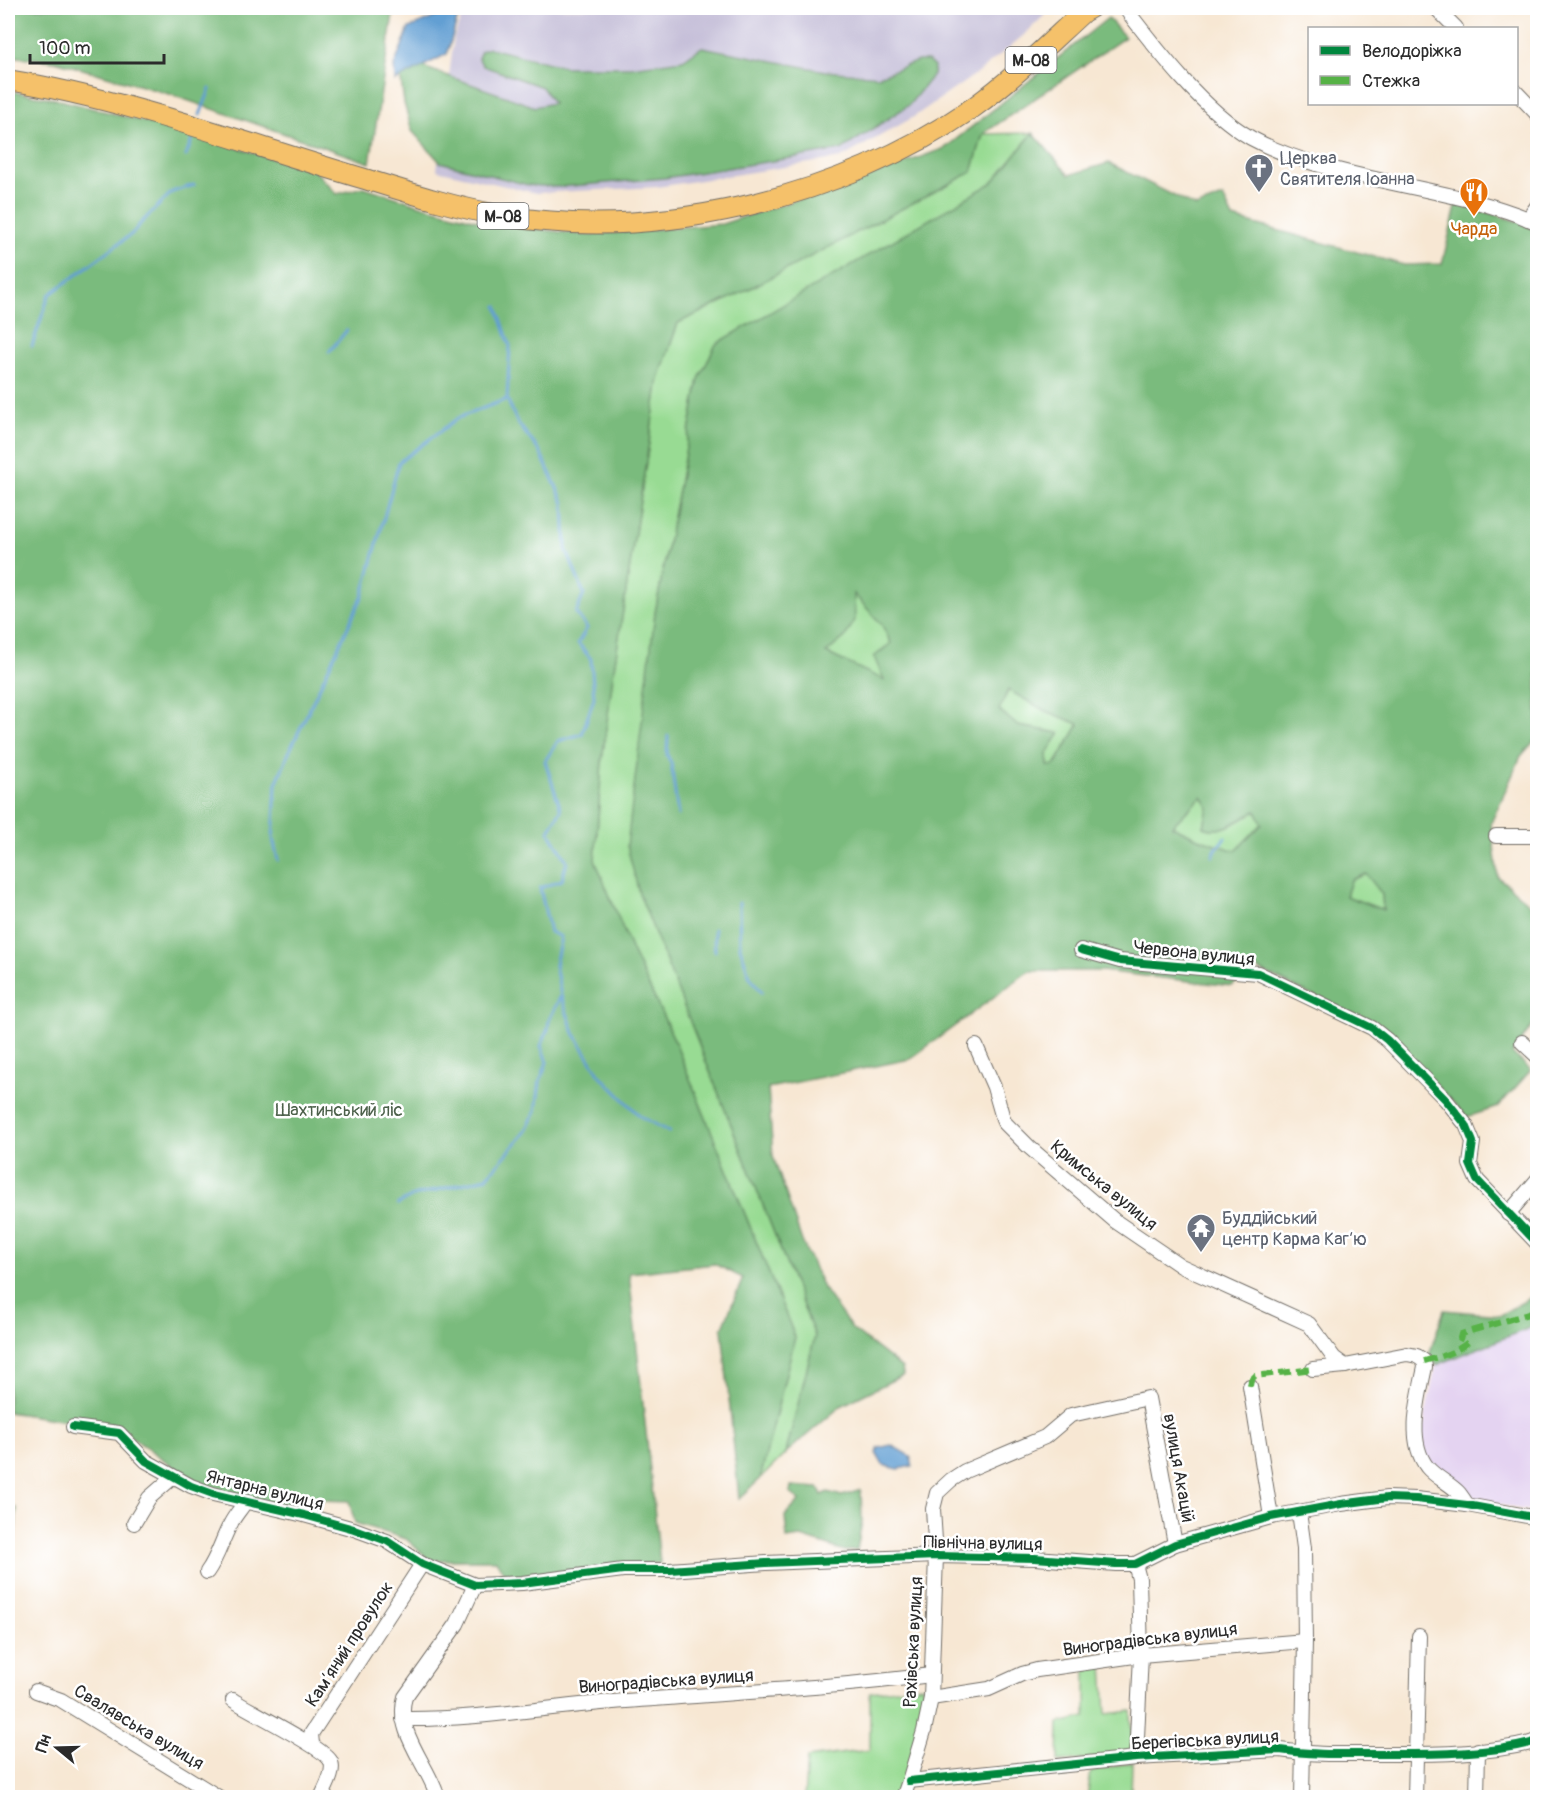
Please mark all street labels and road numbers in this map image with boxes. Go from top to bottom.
road number: М-08 [1006,47,1056,73]
road number: М-08 [478,203,528,229]
street label: Червона вулиця [1132,936,1256,971]
street label: Кримська вулиця [1045,1135,1162,1236]
street label: вулиця Акацій [1158,1412,1199,1524]
street label: Янтарна вулиця [204,1465,326,1516]
street label: Північна вулиця [923,1531,1043,1556]
street label: Рахівська вулиця [899,1576,928,1708]
street label: Камʼяний провулок [300,1577,399,1711]
street label: Виноградівська вулиця [1062,1617,1239,1662]
street label: Виноградівська вулиця [578,1664,754,1699]
street label: Свалявська вулиця [69,1679,208,1775]
street label: Берегівська вулиця [1131,1725,1280,1756]

